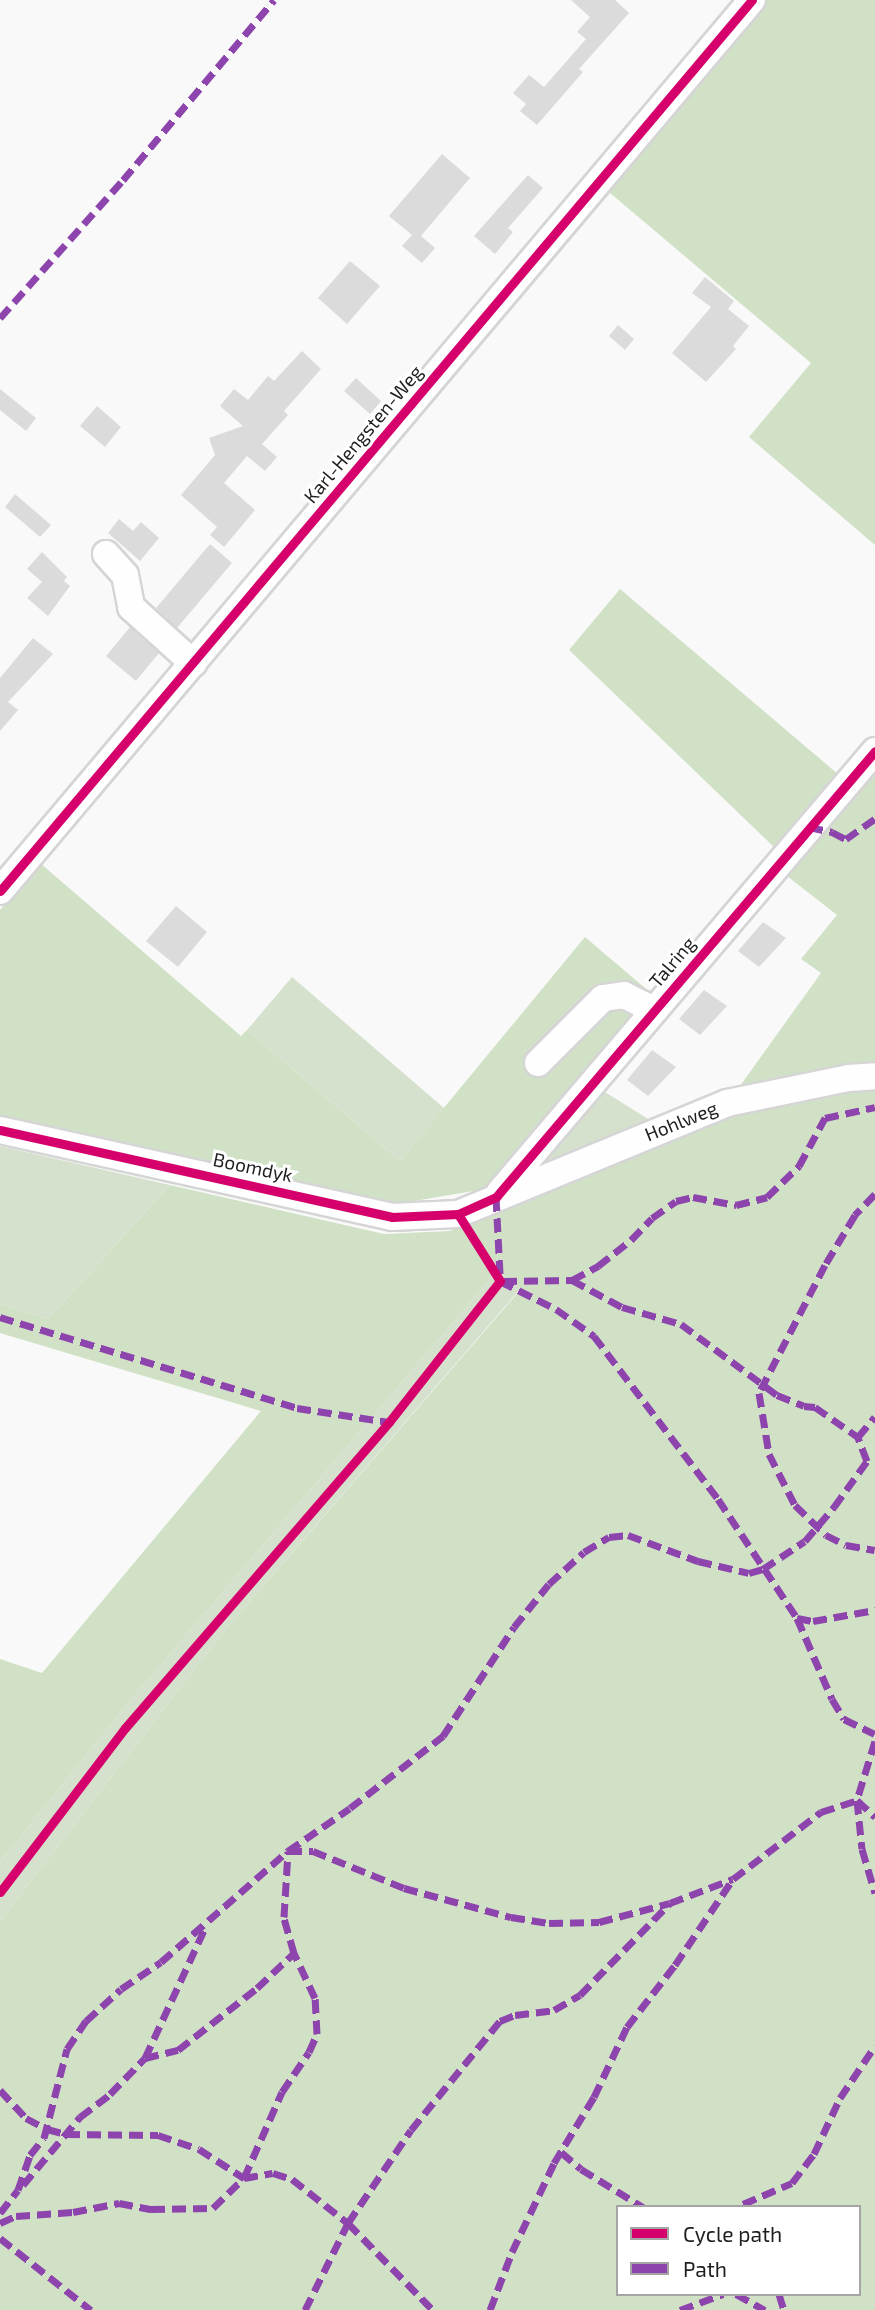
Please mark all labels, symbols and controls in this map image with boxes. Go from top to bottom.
street label: Karl-Hengsten-Weg [299,361,427,507]
street label: Talring [644,932,700,992]
street label: Hohlweg [641,1096,721,1146]
street label: Boomdyk [211,1147,295,1187]
legend [616,2205,861,2296]
text: Cycle path [683,2221,782,2246]
text: Path [683,2256,727,2281]

